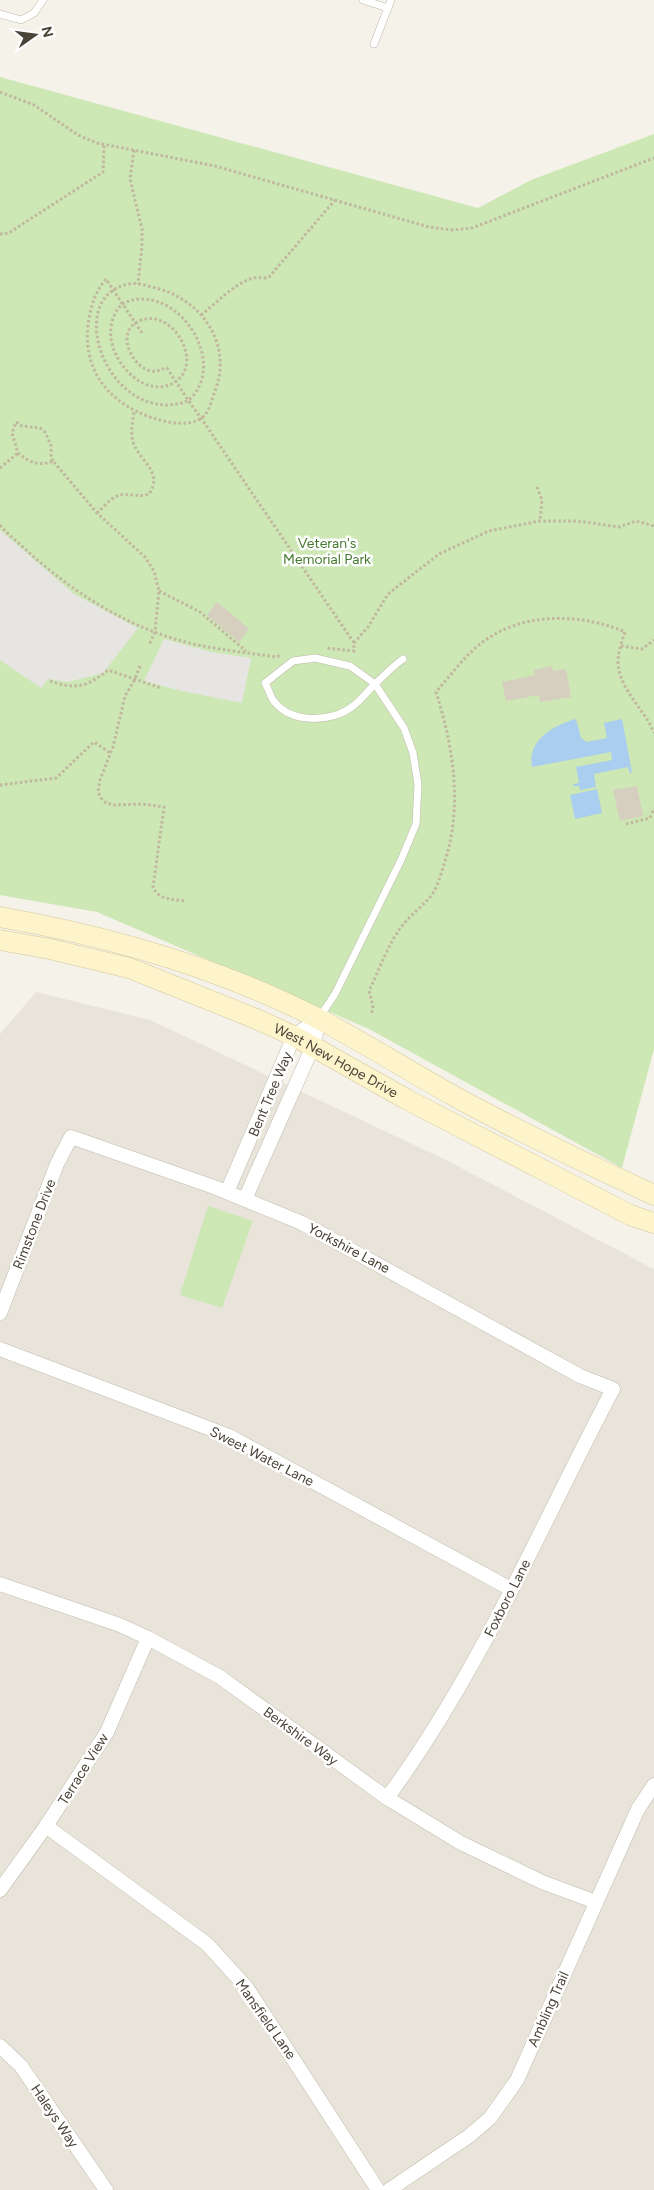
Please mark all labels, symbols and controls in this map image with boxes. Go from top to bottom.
north arrow [10,10,60,60]
text: N [38,25,57,39]
park label: Veteran's Memorial Park [283,535,371,568]
street label: West New Hope Drive [271,1020,401,1102]
street label: Bent Tree Way [245,1049,296,1139]
street label: Rimstone Drive [9,1176,60,1272]
street label: Yorkshire Lane [305,1220,393,1277]
street label: Sweet Water Lane [207,1423,317,1490]
street label: Foxboro Lane [481,1556,534,1640]
street label: Berkshire Way [260,1704,342,1770]
street label: Terrace View [55,1730,112,1808]
street label: Ambling Trail [524,1969,573,2050]
street label: Mansfield Lane [232,1976,300,2063]
street label: Haleys Way [27,2081,82,2152]

